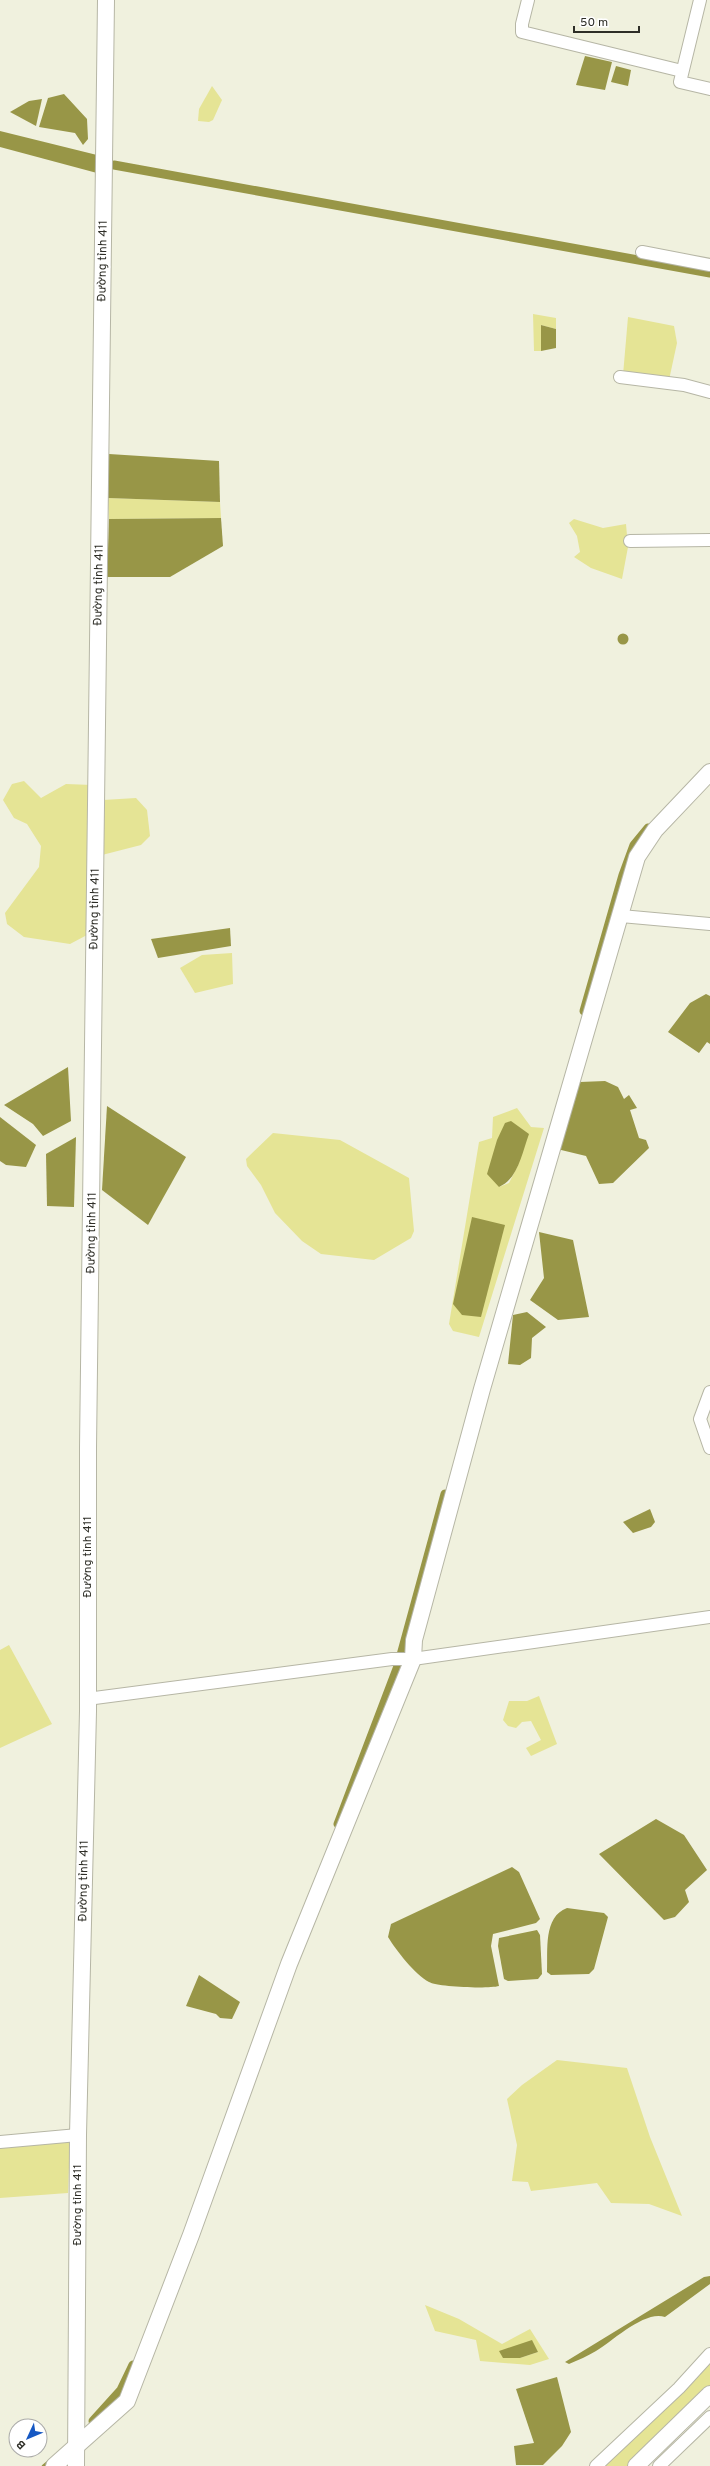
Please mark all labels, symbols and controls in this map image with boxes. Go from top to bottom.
scale bar [574,8,639,34]
text: 50 m [580,15,608,31]
street label: Đường tỉnh 411 [94,220,112,302]
street label: Đường tỉnh 411 [90,544,108,626]
street label: Đường tỉnh 411 [86,868,104,950]
street label: Đường tỉnh 411 [83,1192,101,1274]
street label: Đường tỉnh 411 [80,1516,96,1598]
street label: Đường tỉnh 411 [75,1840,93,1922]
street label: Đường tỉnh 411 [70,2164,86,2246]
north arrow [8,2418,48,2458]
text: B [14,2437,29,2452]

